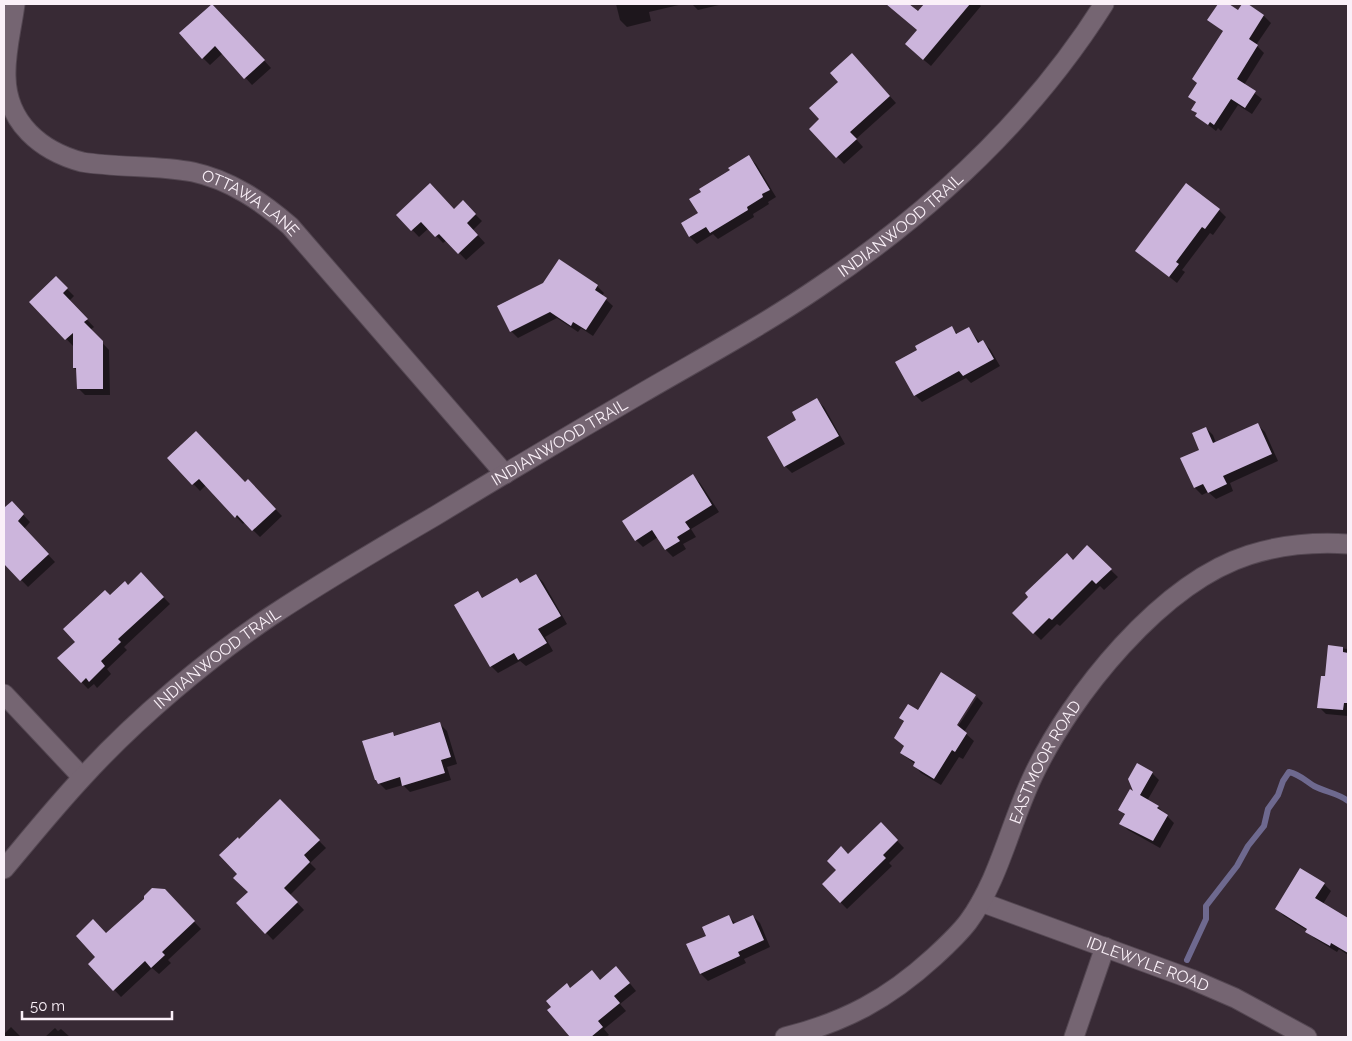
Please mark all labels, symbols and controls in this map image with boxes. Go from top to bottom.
street label: OTTAWA LANE [200,165,304,240]
street label: INDIANWOOD TRAIL [834,168,967,281]
street label: INDIANWOOD TRAIL [488,394,631,489]
street label: INDIANWOOD TRAIL [150,603,284,713]
street label: EASTMOOR ROAD [1005,696,1085,826]
street label: IDLEWYLE ROAD [1084,932,1212,995]
scale bar [22,988,172,1020]
text: 50 m [30,997,65,1015]

